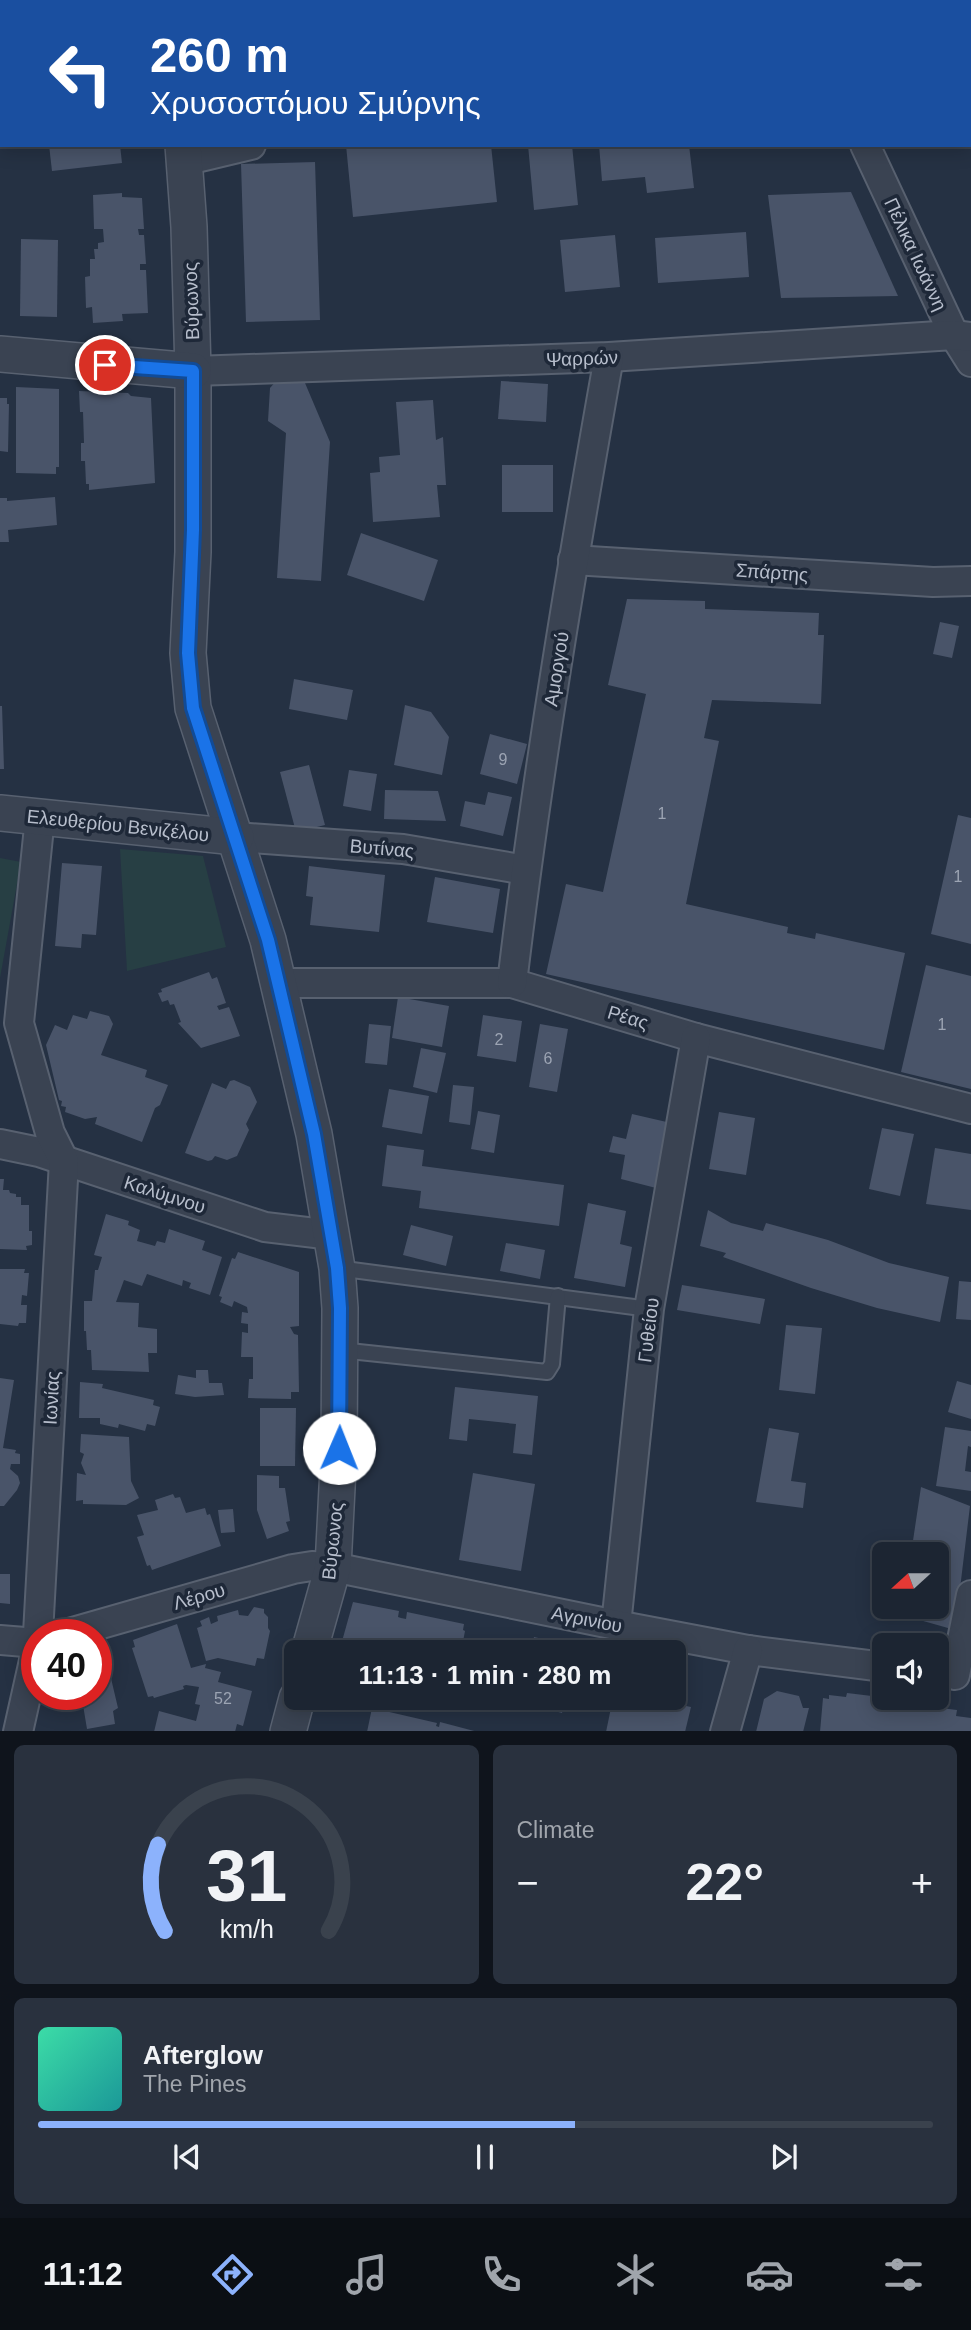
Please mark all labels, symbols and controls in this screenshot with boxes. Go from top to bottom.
icon: left [35,28,126,119]
text: 260 m [150,28,289,82]
text: Χρυσοστόμου Σμύρνης [150,85,481,121]
street label: Πέλικα Ιωάννη [880,194,951,314]
street label: Βύρωνος [180,262,203,340]
pin [75,335,135,395]
icon: arrive [86,346,124,384]
street label: Ψαρρών [546,347,618,370]
street label: Σπάρτης [735,559,809,585]
street label: Αμοργού [540,630,573,708]
house number: 9 [499,751,508,768]
street label: Ελευθερίου Βενιζέλου [26,805,210,846]
house number: 1 [658,805,667,822]
street label: Βυτίνας [349,835,415,862]
house number: 1 [954,868,963,885]
street label: Ρέας [605,1001,651,1034]
house number: 1 [938,1016,947,1033]
house number: 2 [495,1031,504,1048]
house number: 6 [544,1050,553,1067]
street label: Καλύμνου [122,1171,208,1217]
street label: Γυθείου [634,1296,663,1364]
street label: Ιωνίας [40,1371,63,1426]
position arrow [302,1411,376,1485]
street label: Βύρωνος [318,1501,347,1581]
north arrow [872,1542,948,1619]
map controls [872,1542,949,1710]
street label: Λέρου [171,1579,227,1614]
street label: Αγρινίου [550,1602,624,1637]
speed limit sign: 40 [21,1619,112,1710]
button: sound [872,1633,949,1710]
text: 11:13 · 1 min · 280 m [359,1660,611,1690]
house number: 52 [214,1690,232,1707]
text: Climate [517,1817,594,1843]
text: 31 [206,1835,287,1916]
text: 22° [685,1853,764,1911]
text: − [517,1862,539,1904]
text: + [911,1862,933,1904]
text: km/h [219,1914,273,1942]
text: Afterglow [143,2040,263,2070]
text: The Pines [143,2071,247,2097]
icon: previous [168,2138,206,2176]
icon: pause [466,2138,504,2176]
icon: next [765,2138,803,2176]
icon: directions [208,2250,257,2299]
icon: music [342,2250,391,2299]
icon: phone [477,2250,526,2299]
icon: climate [611,2250,660,2299]
icon: car [745,2250,794,2299]
icon: filters [879,2250,928,2299]
text: 11:12 [43,2256,123,2292]

